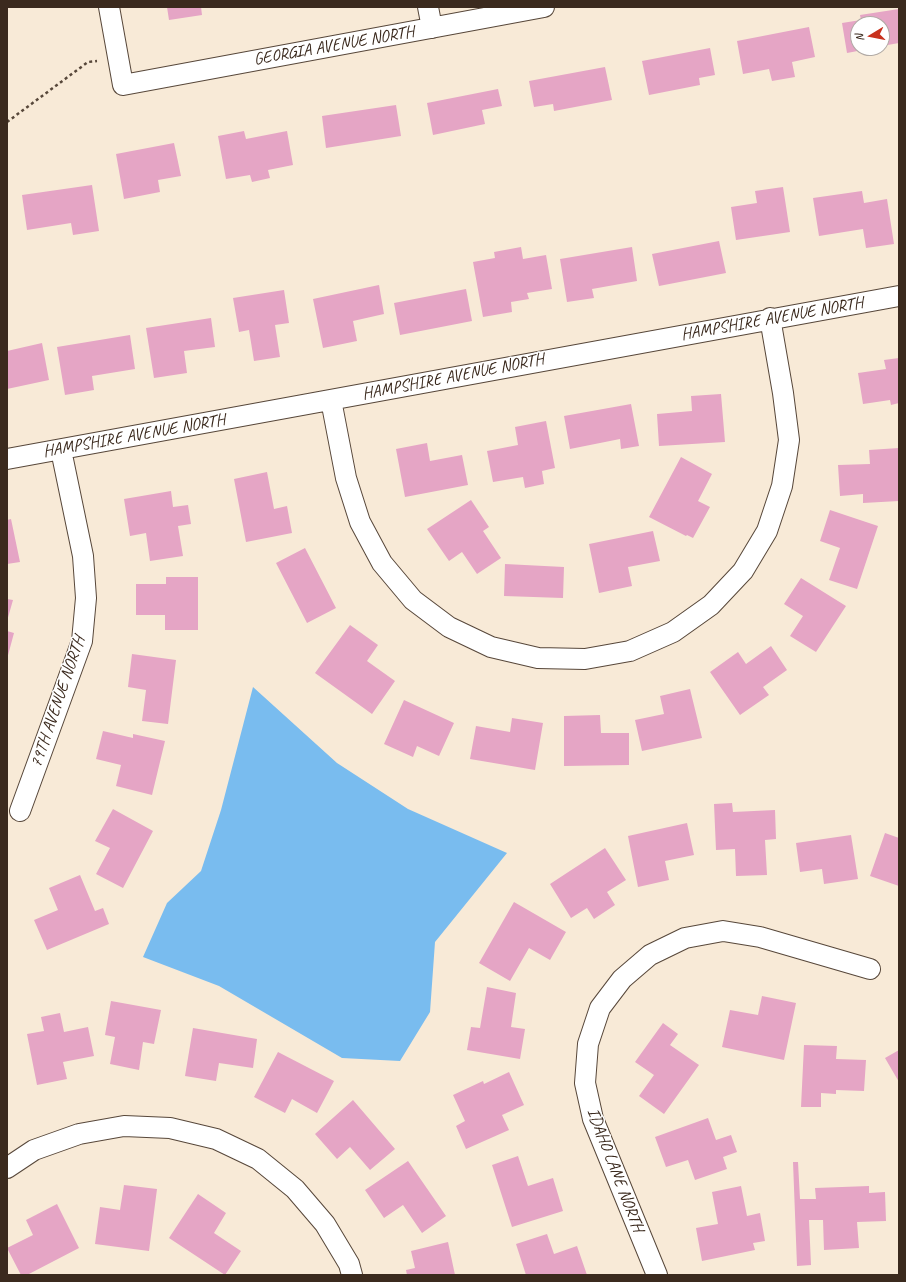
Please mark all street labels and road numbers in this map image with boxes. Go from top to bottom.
street label: GEORGIA AVENUE NORTH [252,22,416,70]
street label: HAMPSHIRE AVENUE NORTH [679,293,865,345]
street label: HAMPSHIRE AVENUE NORTH [361,349,545,405]
street label: HAMPSHIRE AVENUE NORTH [41,410,227,462]
street label: 79TH AVENUE NORTH [26,634,90,770]
street label: IDAHO LANE NORTH [582,1105,648,1235]

